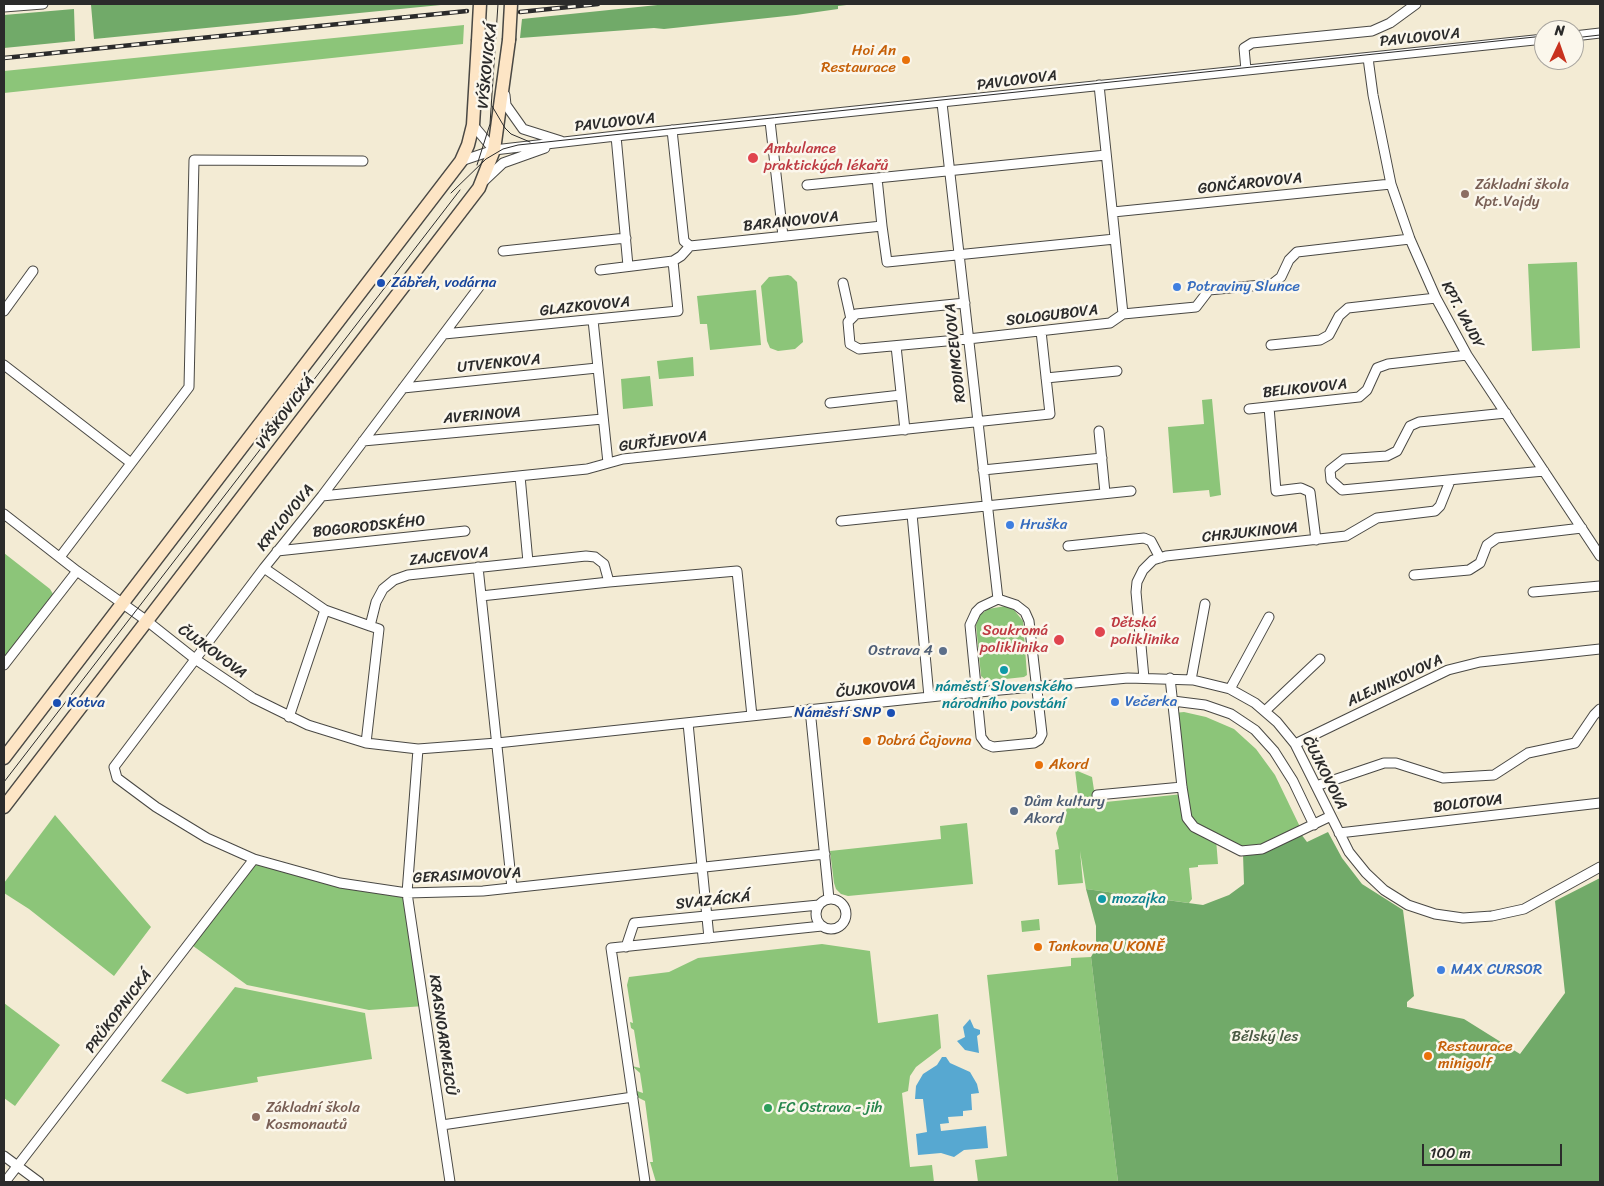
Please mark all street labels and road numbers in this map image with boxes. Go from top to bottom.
street label: VÝŠKOVICKÁ [475,22,501,110]
street label: PAVLOVOVA [1379,25,1461,51]
street label: PAVLOVOVA [976,67,1058,95]
street label: PAVLOVOVA [574,110,656,136]
street label: GONČAROVOVA [1197,170,1303,198]
street label: BARANOVOVA [742,208,840,236]
street label: KPT. VAJDY [1437,278,1487,352]
street label: GLAZKOVOVA [539,293,631,321]
street label: SOLOGUBOVA [1005,301,1099,331]
street label: RODIMCEVOVA [942,303,970,403]
street label: UTVENKOVA [456,351,542,377]
street label: VÝŠKOVICKÁ [253,373,319,453]
street label: BELIKOVOVA [1262,376,1348,402]
street label: AVERINOVA [443,404,521,428]
street label: GURŤJEVOVA [618,428,708,456]
street label: KRYLOVOVA [254,481,318,555]
street label: BOGORODSKÉHO [312,512,426,542]
street label: CHRJUKINOVA [1201,519,1299,547]
street label: ZAJCEVOVA [408,544,490,570]
street label: ČUJKOVOVA [174,621,250,683]
street label: ALEJNIKOVOVA [1344,651,1446,711]
street label: ČUJKOVOVA [835,676,917,702]
street label: ČUJKOVOVA [1298,733,1350,813]
street label: BOLOTOVA [1432,791,1504,817]
street label: GERASIMOVOVA [412,864,522,888]
street label: SVAZÁCKÁ [675,888,751,914]
street label: PRŮKOPNICKÁ [82,967,156,1057]
street label: KRASNOARMEJCŮ [425,973,459,1097]

